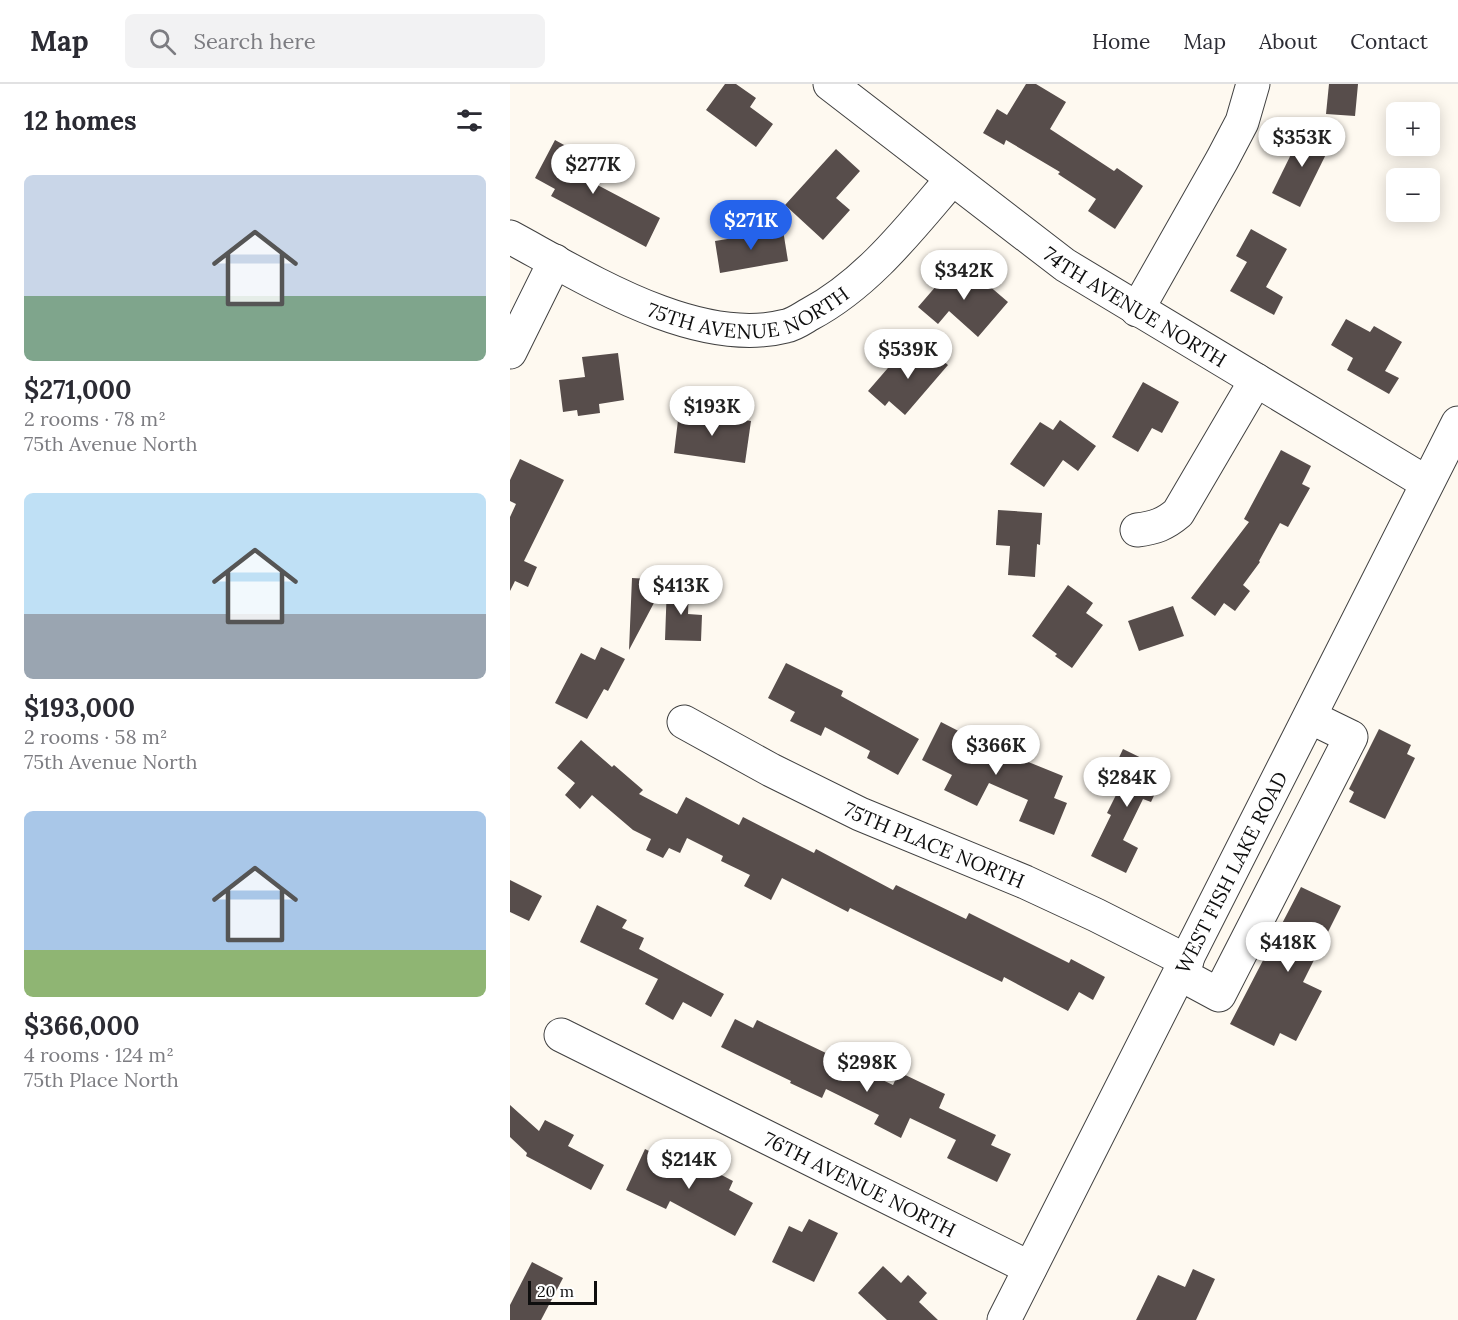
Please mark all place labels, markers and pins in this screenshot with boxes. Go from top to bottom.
pin: $353K [1260,117,1344,168]
pin: $277K [551,144,635,195]
pin: $271K [709,200,793,251]
pin: $342K [922,250,1006,301]
pin: $539K [866,329,950,380]
pin: $193K [670,386,754,437]
pin: $413K [639,565,723,616]
pin: $366K [954,725,1038,776]
pin: $284K [1085,757,1169,808]
pin: $418K [1246,922,1330,973]
pin: $298K [825,1042,909,1093]
pin: $214K [647,1139,731,1190]

